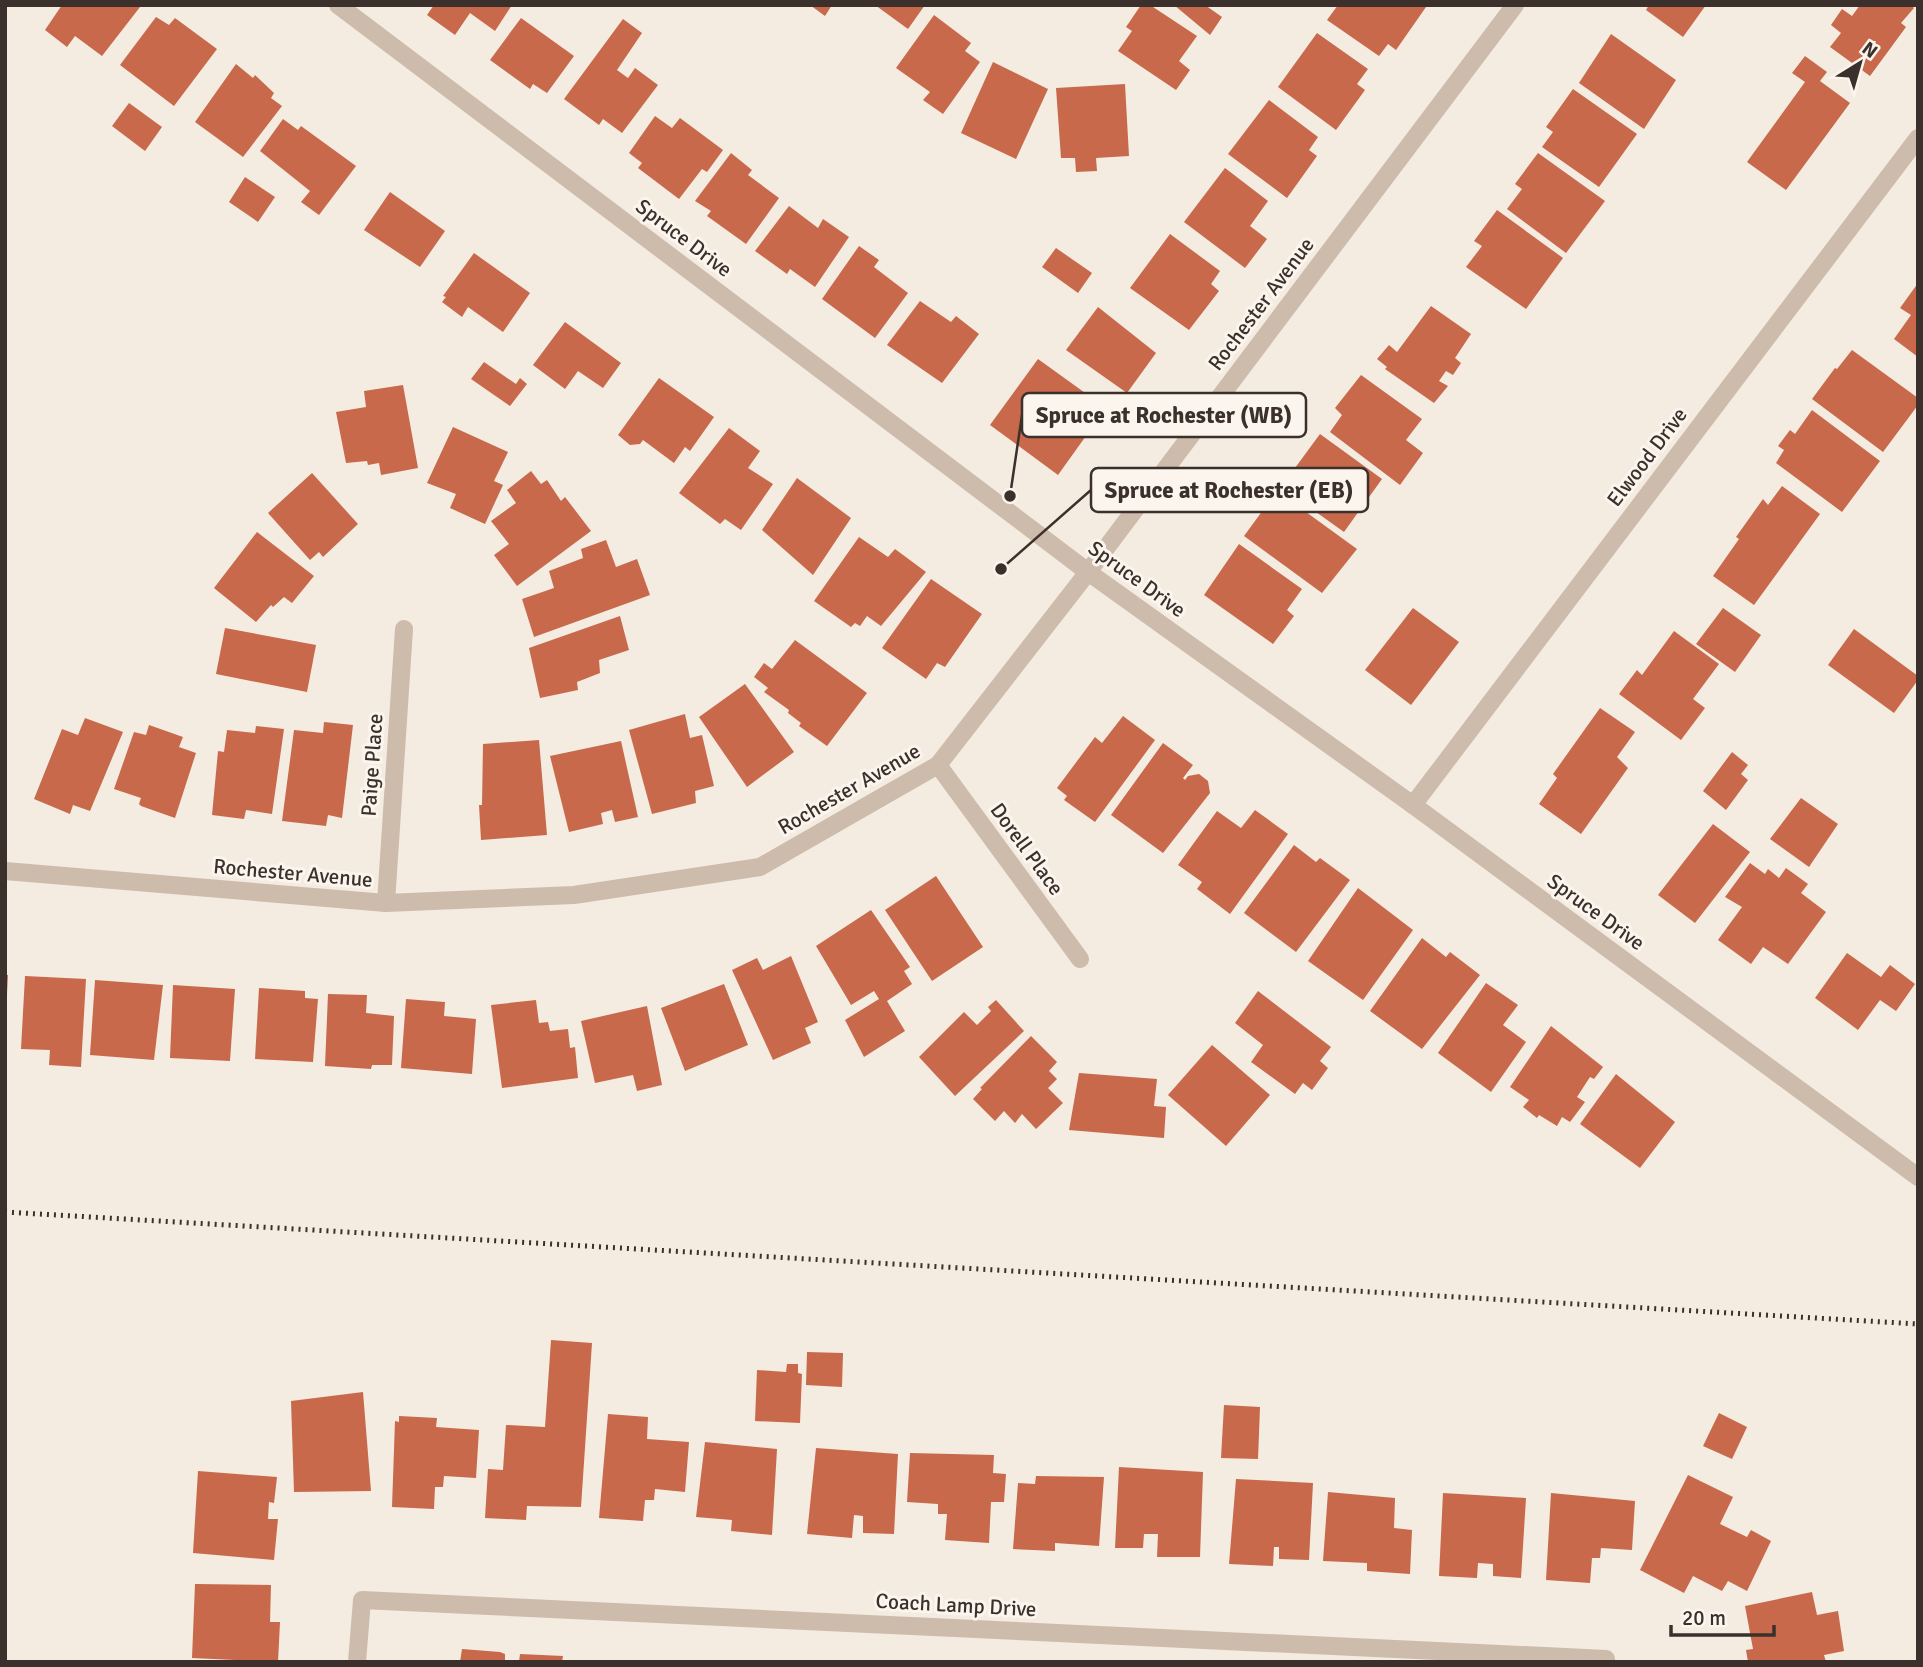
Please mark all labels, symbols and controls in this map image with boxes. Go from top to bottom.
north arrow [1825,28,1895,98]
text: N [1857,37,1882,64]
street label: Spruce Drive [631,193,737,283]
street label: Rochester Avenue [1202,232,1320,376]
callout: Spruce at Rochester (WB) [1022,393,1306,437]
text: Spruce at Rochester (WB) [1036,401,1292,430]
street label: Elwood Drive [1601,402,1693,512]
callout: Spruce at Rochester (EB) [1091,468,1368,512]
text: Spruce at Rochester (EB) [1105,476,1353,505]
street label: Spruce Drive [1083,535,1191,623]
street label: Paige Place [355,713,389,817]
street label: Rochester Avenue [773,738,925,840]
street label: Dorell Place [985,798,1069,900]
street label: Rochester Avenue [212,853,374,893]
street label: Spruce Drive [1542,868,1650,956]
street label: Coach Lamp Drive [875,1588,1037,1622]
scale bar [1671,1594,1774,1638]
text: 20 m [1682,1605,1726,1631]

